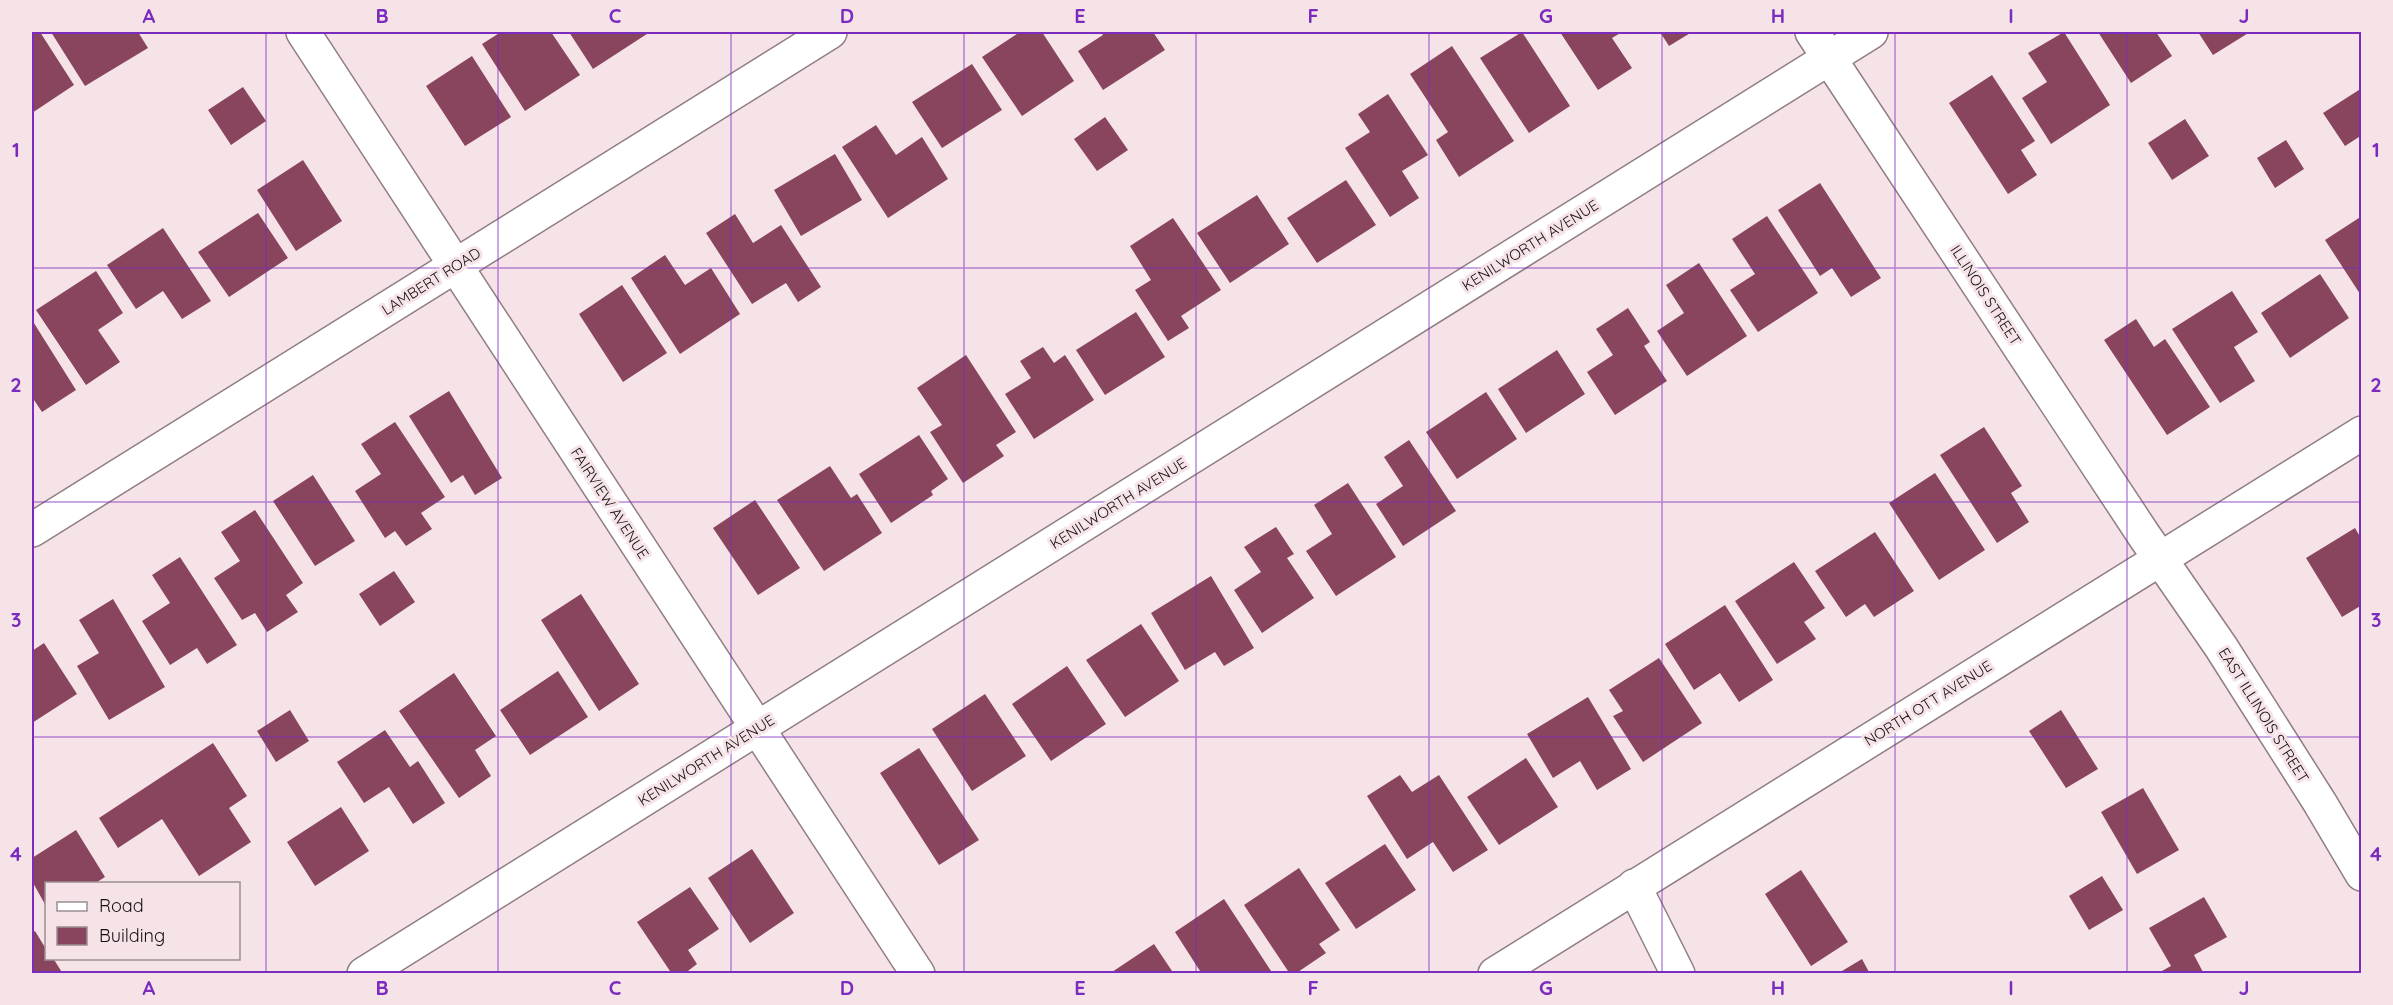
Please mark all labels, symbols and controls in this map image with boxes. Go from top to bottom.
text: A [143,3,156,28]
text: B [375,3,389,28]
text: C [609,3,622,28]
text: D [840,3,854,28]
text: E [1074,3,1086,28]
text: F [1307,3,1319,28]
text: G [1539,3,1553,28]
text: H [1771,3,1785,28]
text: I [2008,3,2014,28]
text: J [2238,3,2250,28]
text: 1 [12,137,20,162]
text: 1 [2372,137,2380,162]
street label: KENILWORTH AVENUE [1458,195,1602,295]
street label: ILLINOIS STREET [1946,241,2026,349]
street label: LAMBERT ROAD [378,243,484,319]
text: 2 [10,372,22,397]
text: 2 [2370,372,2382,397]
street label: FAIRVIEW AVENUE [567,444,653,562]
street label: KENILWORTH AVENUE [1046,453,1190,553]
text: 3 [11,607,21,632]
text: 3 [2371,607,2381,632]
street label: EAST ILLINOIS STREET [2215,644,2313,786]
street label: NORTH OTT AVENUE [1861,656,1995,750]
street label: KENILWORTH AVENUE [634,710,778,810]
text: 4 [10,841,22,866]
text: 4 [2370,841,2382,866]
legend [45,882,240,960]
text: Road [99,894,144,917]
text: Building [99,924,165,947]
text: A [143,975,156,1000]
text: B [375,975,389,1000]
text: C [609,975,622,1000]
text: D [840,975,854,1000]
text: E [1074,975,1086,1000]
text: F [1307,975,1319,1000]
text: G [1539,975,1553,1000]
text: H [1771,975,1785,1000]
text: I [2008,975,2014,1000]
text: J [2238,975,2250,1000]

